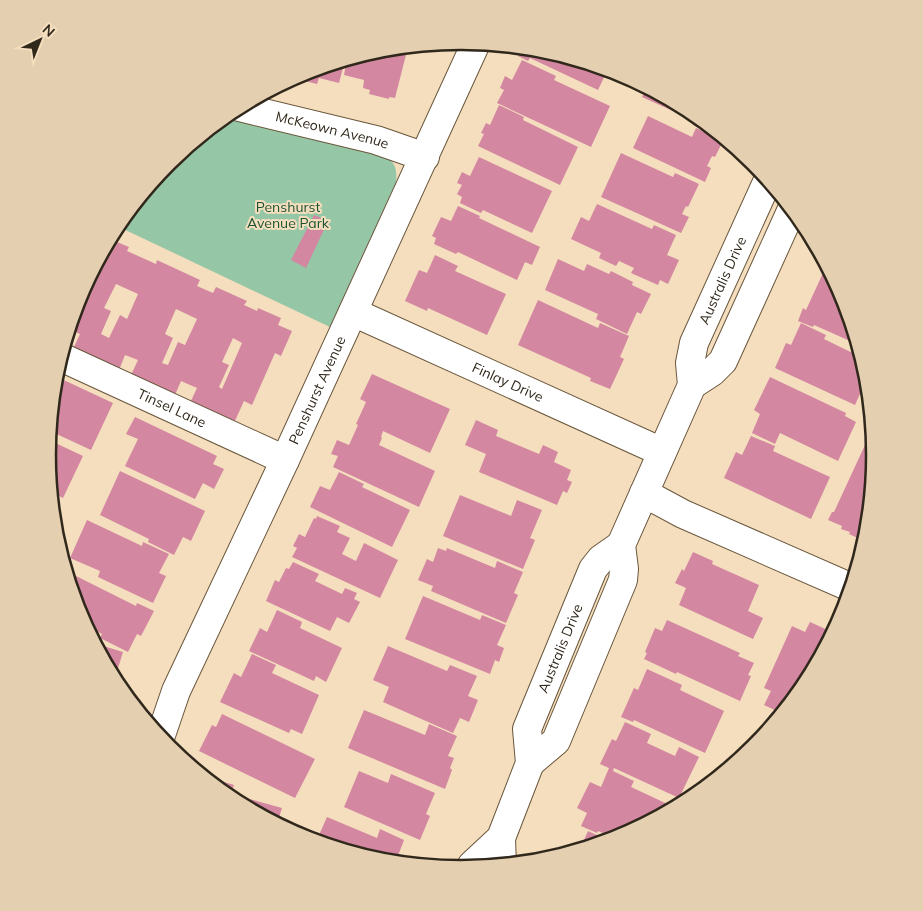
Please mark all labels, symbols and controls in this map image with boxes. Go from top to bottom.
north arrow [15,15,65,65]
text: N [39,20,59,41]
street label: McKeown Avenue [274,107,391,153]
park label: Penshurst Avenue Park [247,198,330,232]
street label: Australis Drive [695,234,750,327]
street label: Penshurst Avenue [284,333,350,447]
street label: Finlay Drive [469,358,546,406]
street label: Tinsel Lane [135,384,209,431]
street label: Australis Drive [534,601,587,695]

